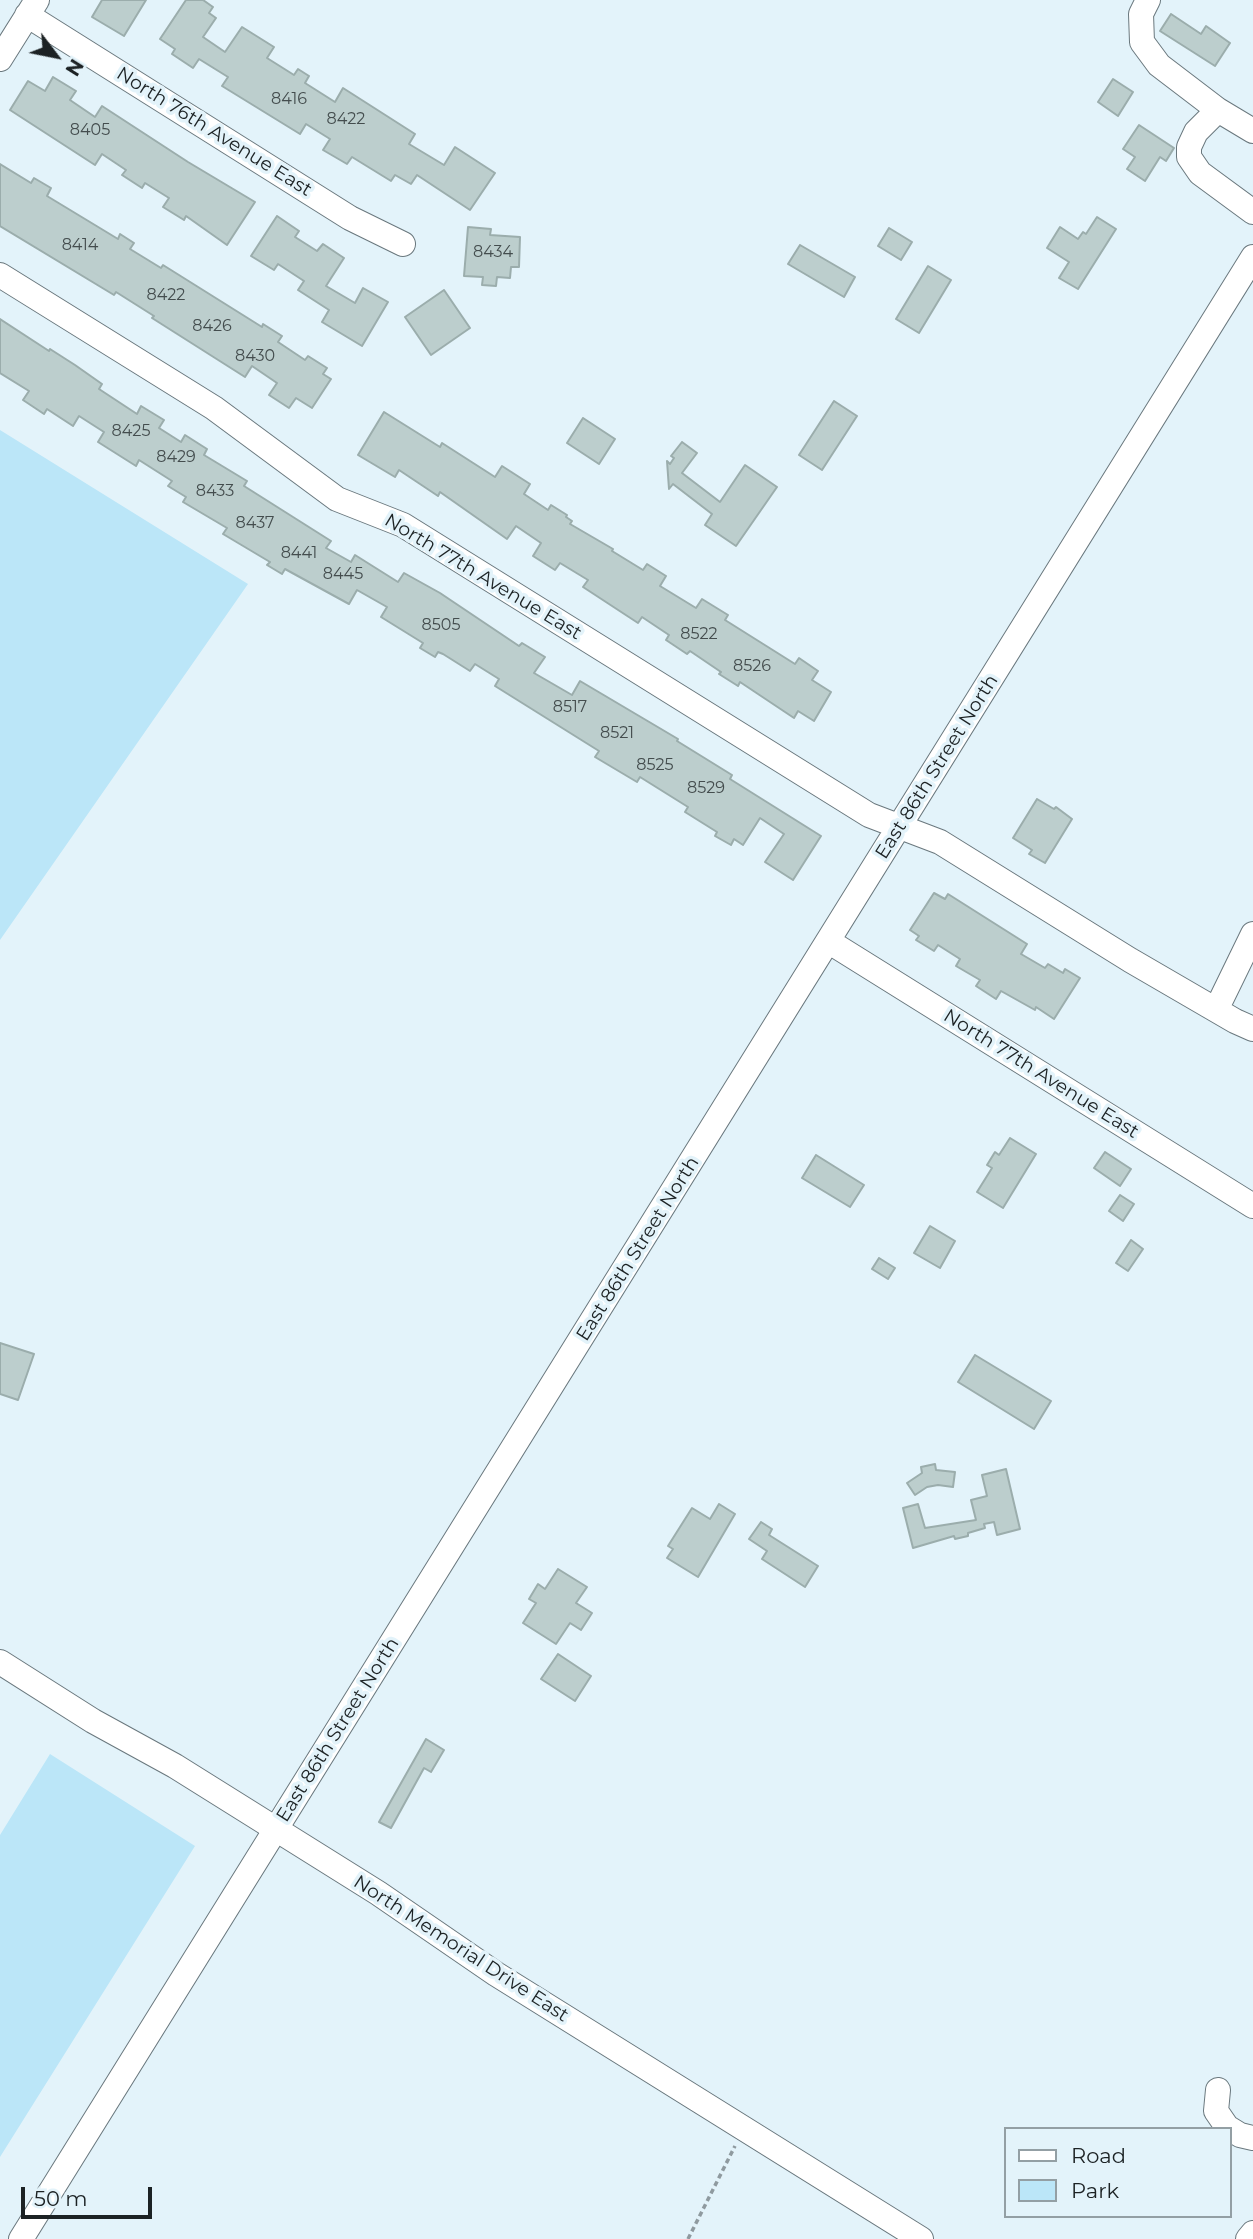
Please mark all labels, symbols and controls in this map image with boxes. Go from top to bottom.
north arrow [21,21,91,91]
text: N [60,55,88,80]
street label: North 76th Avenue East [112,62,316,202]
house number: 8416 [271,89,307,109]
house number: 8422 [327,109,365,129]
house number: 8405 [70,120,110,140]
house number: 8414 [62,235,98,255]
house number: 8434 [473,242,513,262]
house number: 8422 [147,285,185,305]
house number: 8426 [192,316,232,336]
house number: 8430 [235,346,275,366]
house number: 8425 [112,421,150,441]
house number: 8429 [156,447,196,467]
house number: 8433 [196,481,234,501]
street label: North 77th Avenue East [380,509,586,645]
house number: 8437 [236,513,274,533]
house number: 8441 [281,543,317,563]
house number: 8445 [323,564,363,584]
house number: 8505 [422,615,460,635]
house number: 8522 [680,624,718,644]
house number: 8526 [733,656,771,676]
street label: East 86th Street North [871,671,1003,863]
house number: 8517 [553,697,587,717]
house number: 8521 [600,723,634,743]
house number: 8525 [636,755,674,775]
house number: 8529 [687,778,725,798]
street label: North 77th Avenue East [939,1004,1143,1144]
street label: East 86th Street North [572,1153,704,1345]
street label: East 86th Street North [272,1634,404,1826]
street label: North Memorial Drive East [349,1871,573,2027]
legend [1004,2127,1232,2218]
text: Road [1071,2143,1126,2168]
scale bar [24,2172,156,2216]
text: Park [1071,2178,1119,2203]
text: 50 m [34,2186,88,2211]

